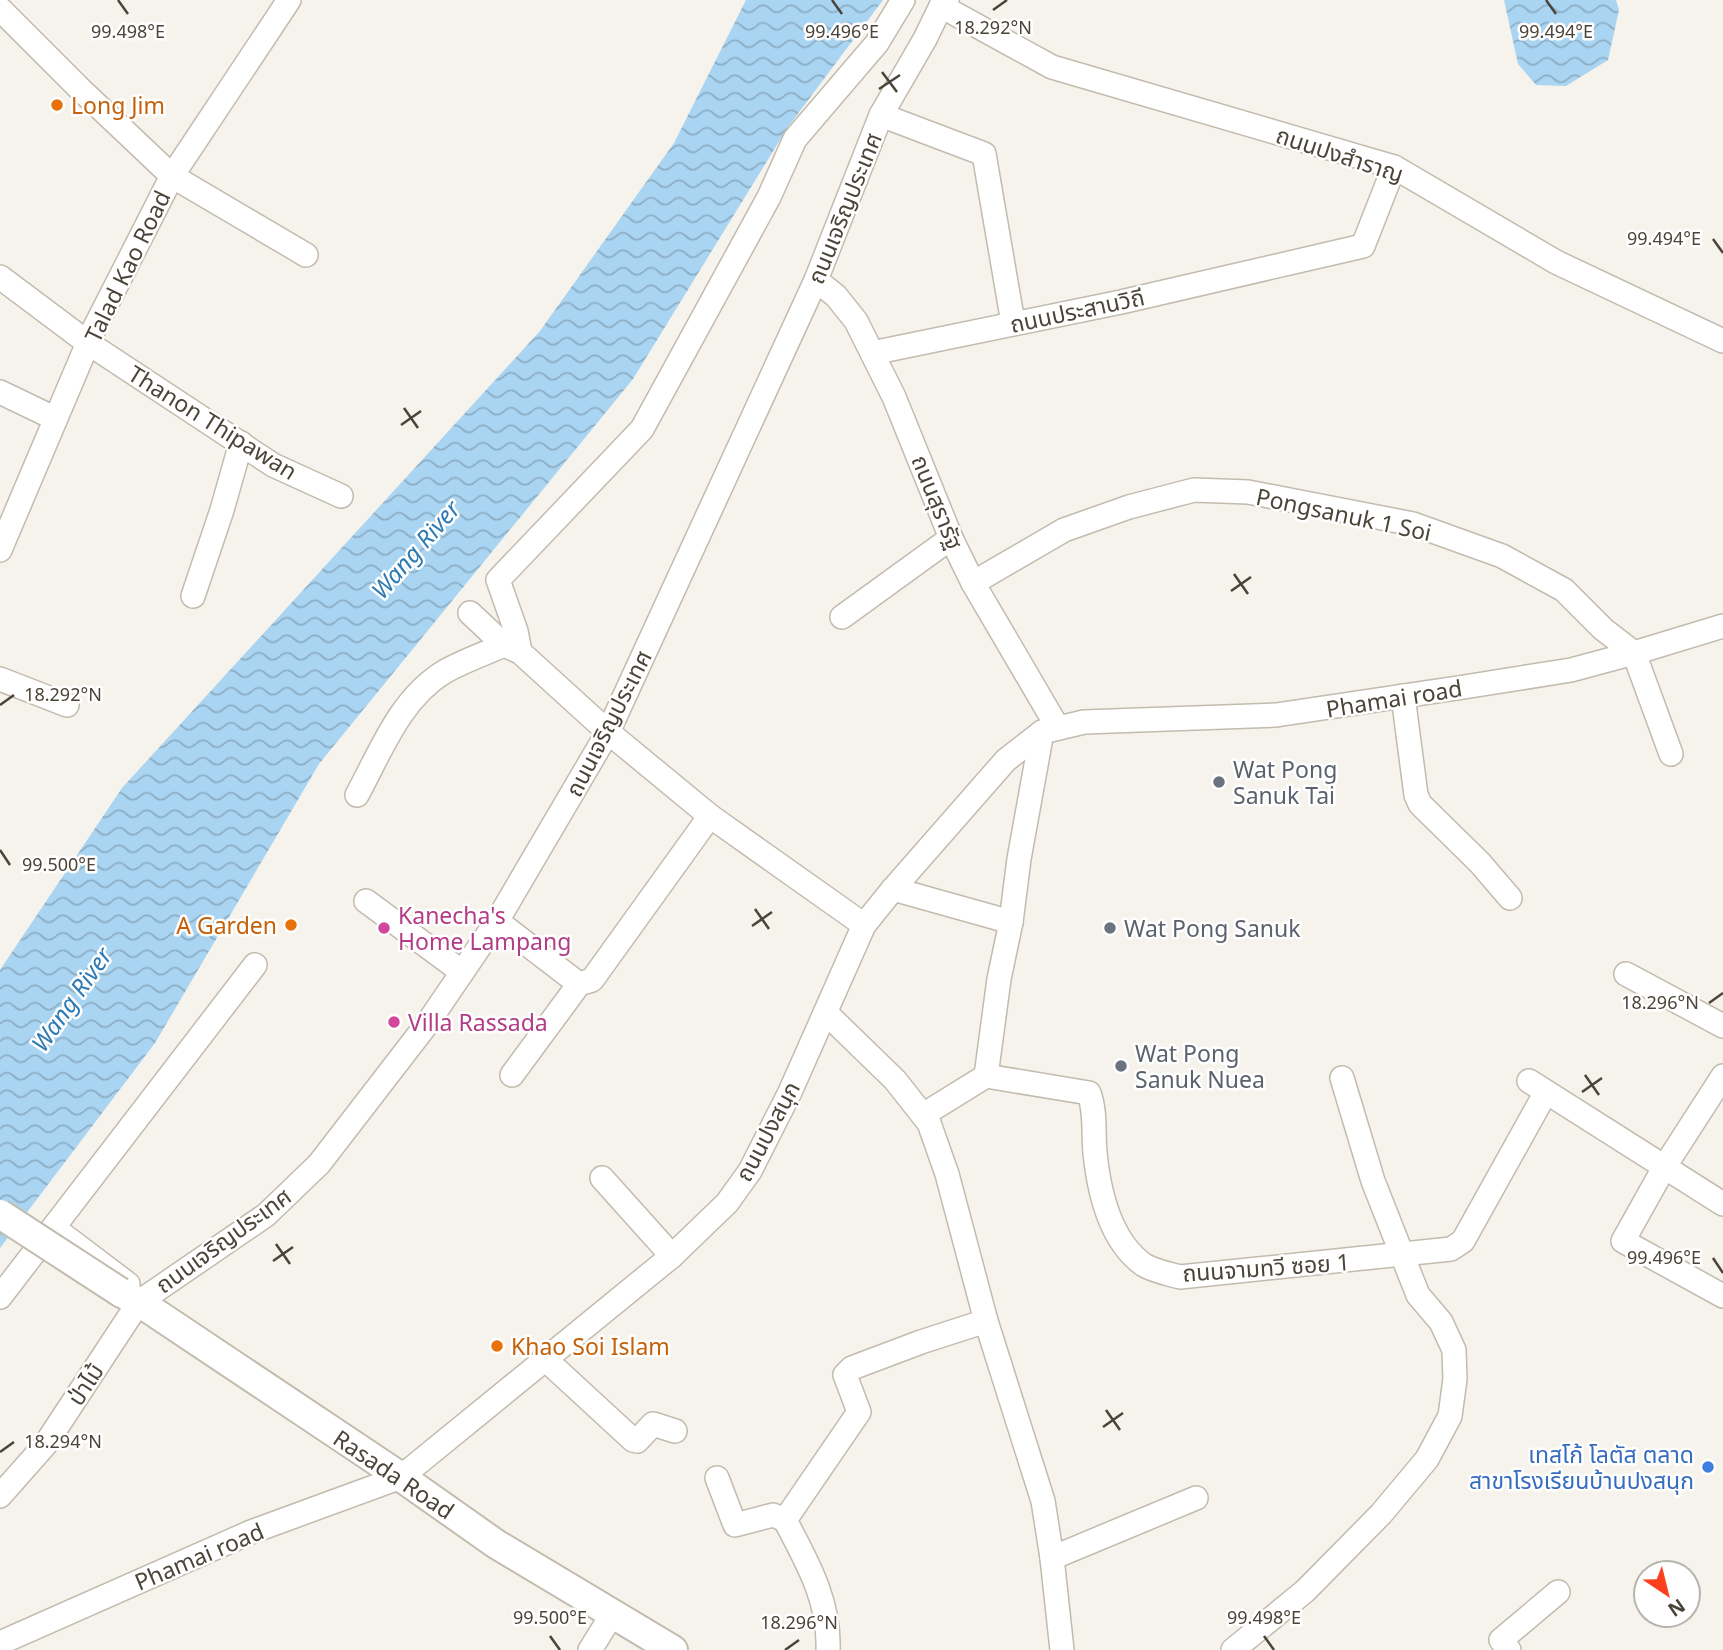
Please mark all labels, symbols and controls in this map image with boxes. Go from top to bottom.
text: 18.292°N [954,15,1032,39]
text: 99.498°E [91,19,165,43]
text: 99.496°E [805,19,879,43]
text: 99.494°E [1519,19,1593,43]
place label: Long Jim [71,89,165,121]
marker: Long Jim [49,97,65,113]
street label: ถนนปงสำราญ [1272,118,1408,190]
street label: ถนนเจริญประเทศ [799,128,889,288]
street label: Talad Kao Road [76,185,178,347]
text: 99.494°E [1627,226,1701,250]
street label: ถนนประสานวิถี [1007,280,1147,340]
street label: Thanon Thipawan [123,357,303,487]
street label: ถนนสุรารัฐ [905,450,971,554]
street label: Pongsanuk 1 Soi [1253,480,1435,548]
water label: Wang River [363,492,468,605]
street label: ถนนเจริญประเทศ [557,644,659,802]
street label: Phamai road [1324,671,1464,725]
text: 18.292°N [24,682,102,706]
place label: Wat Pong Sanuk Tai [1233,753,1337,811]
marker: Wat Pong Sanuk Tai [1211,774,1227,790]
text: 99.500°E [22,852,96,876]
place label: Kanecha's Home Lampang [398,899,571,957]
place label: A Garden [176,909,277,941]
place label: Wat Pong Sanuk [1124,912,1301,944]
marker: A Garden [283,917,299,933]
marker: Kanecha's Home Lampang [376,920,392,936]
marker: Wat Pong Sanuk [1102,920,1118,936]
water label: Wang River [23,939,120,1058]
text: 18.296°N [1621,990,1699,1014]
place label: Villa Rassada [408,1006,548,1038]
marker: Villa Rassada [386,1014,402,1030]
place label: Wat Pong Sanuk Nuea [1135,1037,1265,1095]
marker: Wat Pong Sanuk Nuea [1113,1058,1129,1074]
street label: ถนนปงสนุก [727,1075,807,1187]
street label: ถนนเจริญประเทศ [149,1180,297,1300]
street label: ถนนจามทวี ซอย 1 [1181,1245,1351,1289]
text: 99.496°E [1627,1245,1701,1269]
place label: Khao Soi Islam [511,1330,670,1362]
marker: Khao Soi Islam [489,1338,505,1354]
street label: ป่าไม้ [59,1357,111,1411]
street label: Rasada Road [327,1422,461,1526]
text: 18.294°N [24,1429,102,1453]
place label: เทสโก้ โลตัส ตลาด สาขาโรงเรียนบ้านปงสนุก [1469,1438,1694,1496]
marker: เทสโก้ โลตัส ตลาด สาขาโรงเรียนบ้านปงสนุก [1700,1459,1716,1475]
street label: Phamai road [130,1514,268,1598]
north arrow [1632,1559,1702,1629]
text: N [1663,1593,1691,1623]
text: 99.500°E [513,1605,587,1629]
text: 99.498°E [1227,1605,1301,1629]
text: 18.296°N [760,1610,838,1634]

